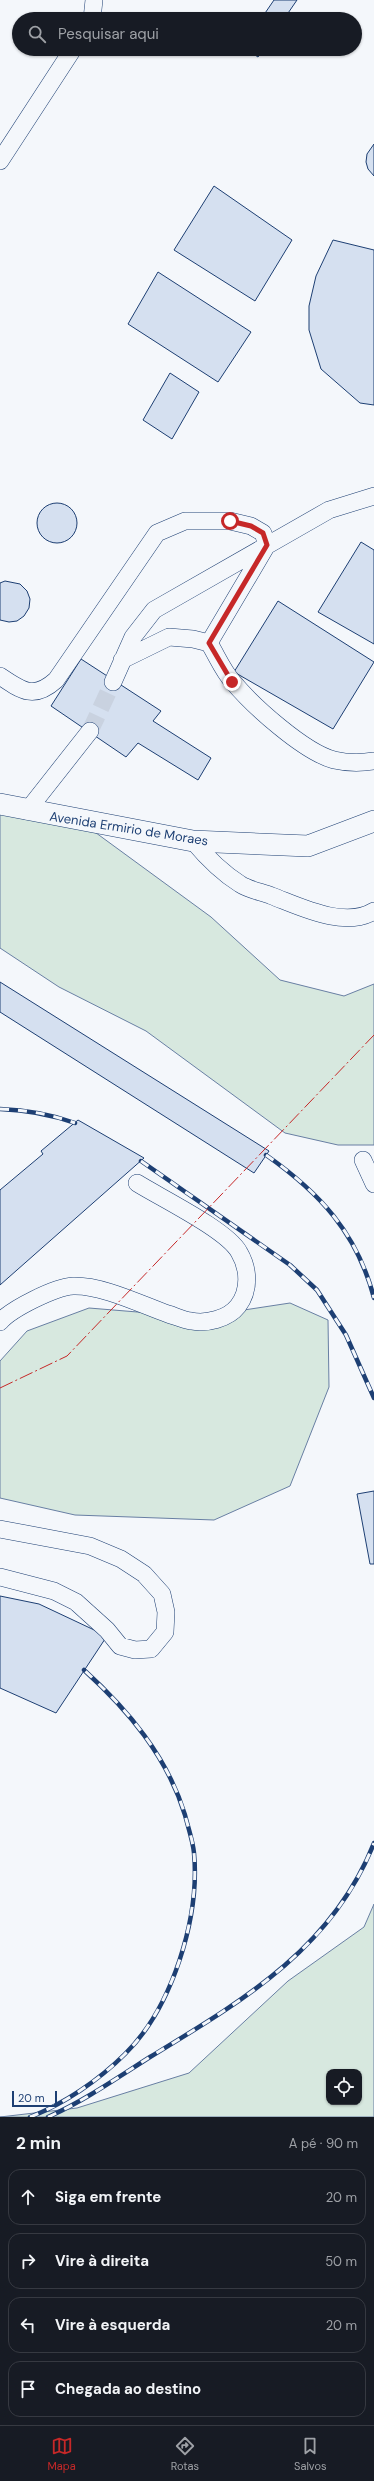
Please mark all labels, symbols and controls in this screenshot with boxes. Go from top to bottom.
search box [12,12,362,56]
icon: search [26,23,48,45]
text: Pesquisar aqui [58,24,159,44]
route start [221,512,239,530]
route end [223,673,241,691]
street label: Avenida Ermirio de Moraes [48,808,210,849]
map controls [326,2069,362,2105]
button: locate [326,2069,362,2105]
scale bar [12,2089,57,2108]
text: 20 m [18,2091,44,2105]
text: 2 min [16,2132,61,2154]
text: A pé · 90 m [289,2135,358,2152]
icon: ahead [17,2186,39,2208]
text: Siga em frente [55,2187,161,2207]
text: 20 m [326,2189,357,2206]
icon: right [17,2250,39,2272]
text: Vire à direita [55,2251,149,2271]
text: 50 m [325,2253,357,2270]
icon: left [17,2314,39,2336]
text: Vire à esquerda [55,2315,170,2335]
text: 20 m [326,2317,357,2334]
icon: arrive [17,2378,39,2400]
text: Chegada ao destino [55,2379,201,2399]
tab: Mapa [48,2435,76,2473]
tab: Rotas [171,2435,199,2473]
tab: Salvos [294,2435,326,2473]

